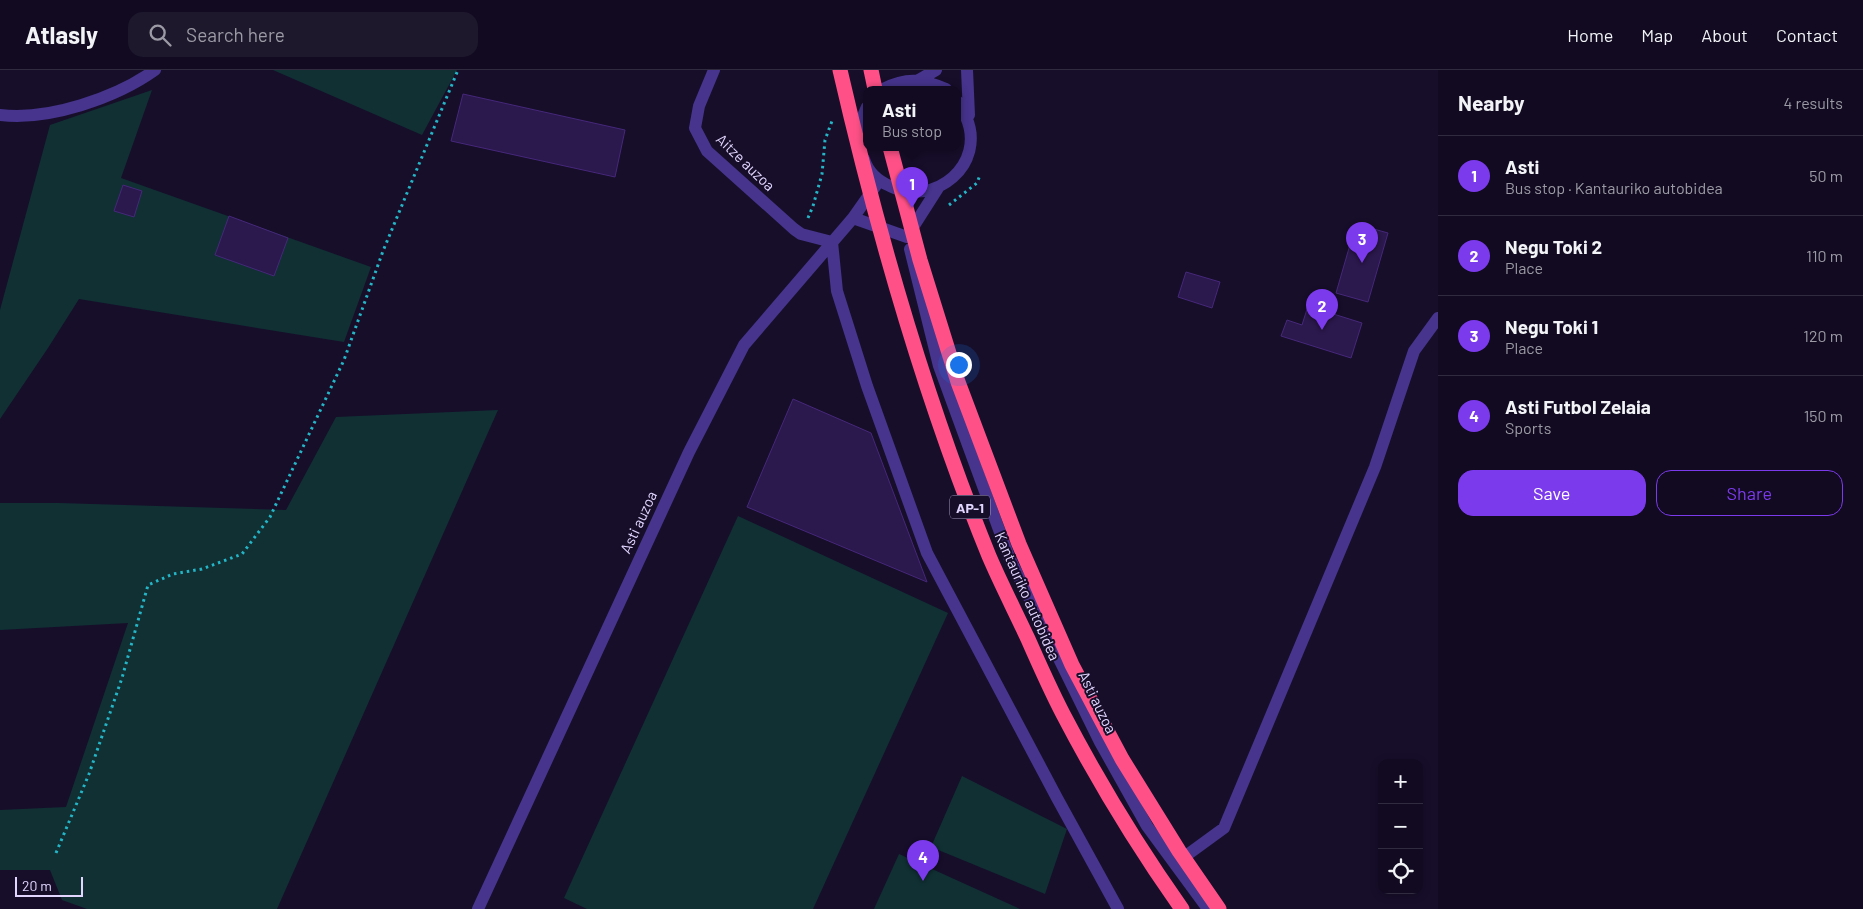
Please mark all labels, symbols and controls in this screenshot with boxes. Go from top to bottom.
search box [128,12,478,57]
text: Atlasly [25,20,98,49]
icon: search [146,21,174,49]
text: Search here [186,23,285,46]
text: Home [1567,24,1613,46]
text: Map [1641,24,1673,46]
text: About [1701,24,1748,46]
text: Contact [1776,24,1838,46]
popup [863,86,961,151]
text: Nearby [1458,90,1524,115]
text: 4 results [1783,93,1843,112]
text: Asti [882,98,916,121]
text: Bus stop [882,121,942,140]
street label: Aitze auzoa [713,130,779,194]
text: Asti [1505,155,1539,178]
text: 1 [1471,166,1477,185]
text: 50 m [1809,166,1843,185]
pin: 1 [896,167,928,208]
text: Bus stop · Kantauriko autobidea [1505,178,1723,197]
pin: 3 [1346,222,1378,263]
text: Negu Toki 2 [1505,235,1602,258]
text: 2 [1470,246,1478,265]
text: 110 m [1806,246,1843,265]
text: Place [1505,258,1543,277]
pin: 2 [1306,289,1338,330]
text: Negu Toki 1 [1505,315,1598,338]
text: 3 [1470,326,1478,345]
text: 120 m [1803,326,1843,345]
text: Place [1505,338,1543,357]
your location [946,352,972,378]
text: Asti Futbol Zelaia [1505,395,1651,418]
text: 4 [1469,406,1479,425]
text: 150 m [1804,406,1843,425]
text: Sports [1505,418,1551,437]
button: Save [1458,470,1646,516]
button: Share [1656,470,1843,516]
street label: Asti auzoa [616,488,660,556]
road number: AP-1 [950,496,990,518]
street label: Kantauriko autobidea [992,529,1064,663]
street label: Asti auzoa [1075,668,1121,736]
map controls [1378,759,1423,894]
button: + [1378,759,1423,804]
button: − [1378,804,1423,849]
pin: 4 [907,840,939,881]
button: locate [1378,849,1423,894]
scale bar [15,874,82,897]
text: 20 m [22,877,52,894]

